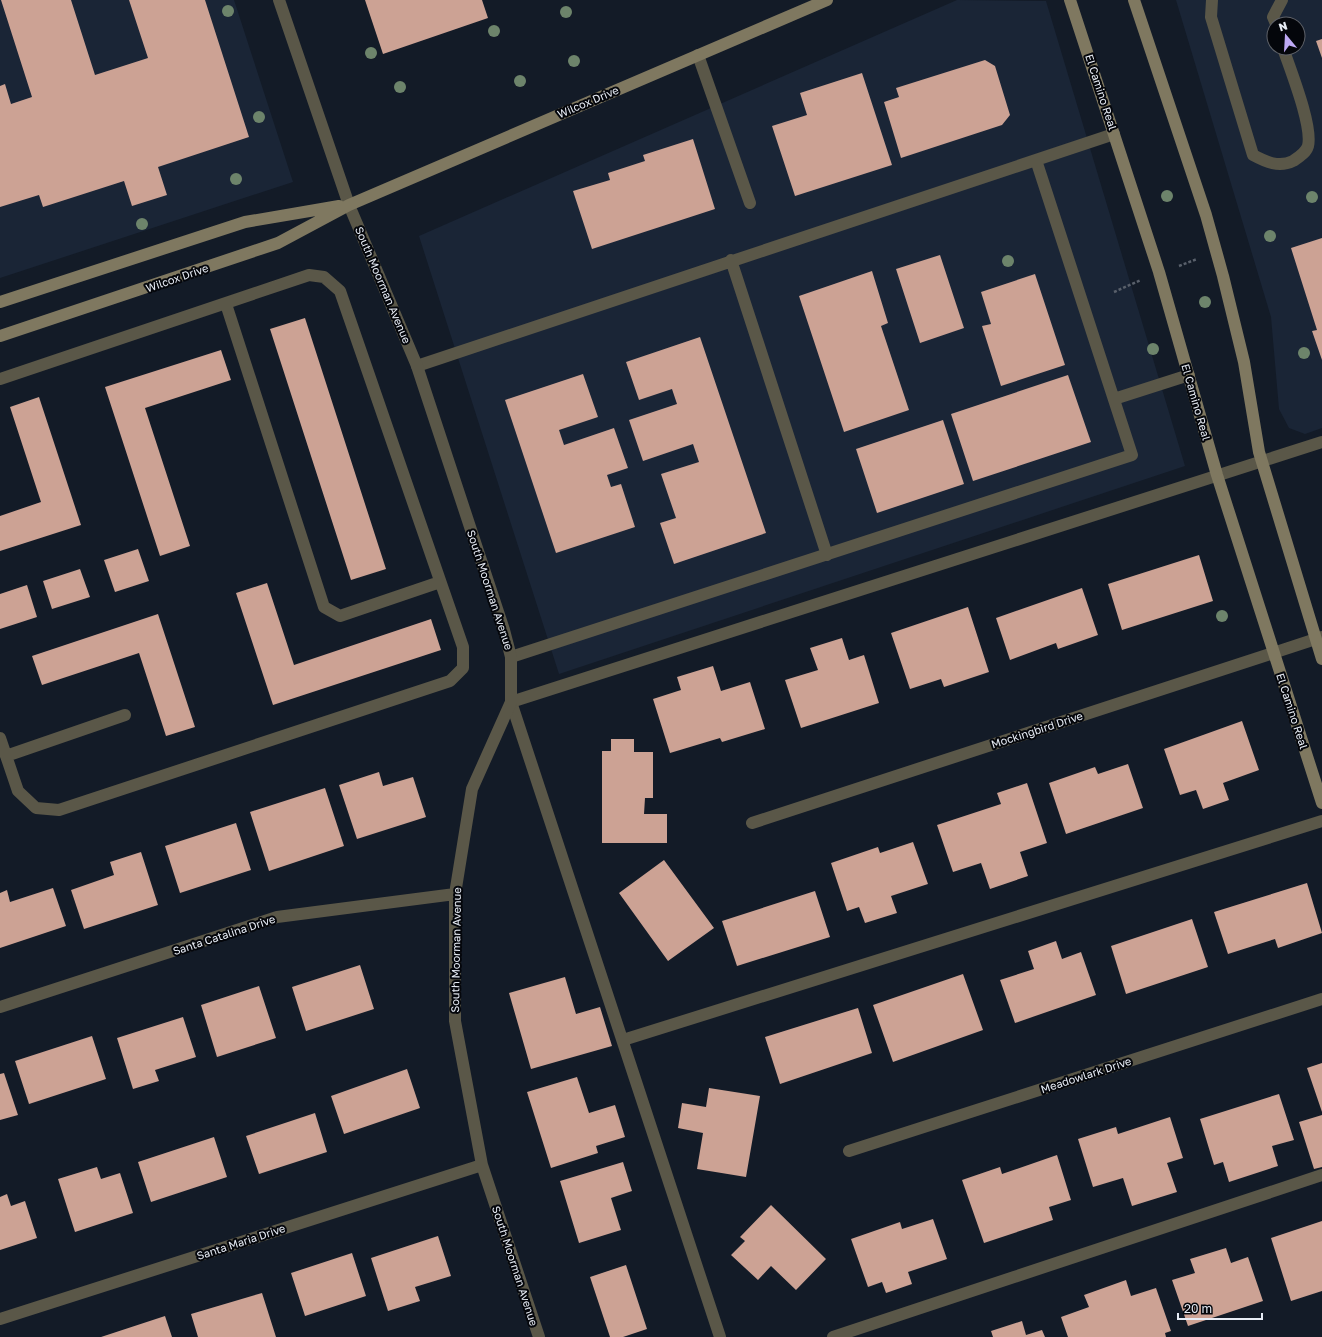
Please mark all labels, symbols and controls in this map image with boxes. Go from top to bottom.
north arrow [1266,16,1306,56]
text: N [1277,19,1289,33]
street label: El Camino Real [1083,52,1120,132]
street label: Wilcox Drive [555,83,620,120]
street label: South Moorman Avenue [353,225,414,345]
street label: Wilcox Drive [144,261,210,294]
street label: El Camino Real [1179,362,1214,442]
street label: South Moorman Avenue [465,528,516,652]
street label: El Camino Real [1274,671,1311,751]
street label: Mockingbird Drive [989,709,1084,750]
street label: South Moorman Avenue [448,887,463,1013]
street label: Santa Catalina Drive [171,912,277,957]
street label: Meadowlark Drive [1039,1054,1133,1095]
street label: South Moorman Avenue [490,1204,541,1328]
street label: Santa Maria Drive [195,1221,287,1262]
scale bar [1178,1295,1262,1321]
text: 20 m [1184,1301,1212,1316]

